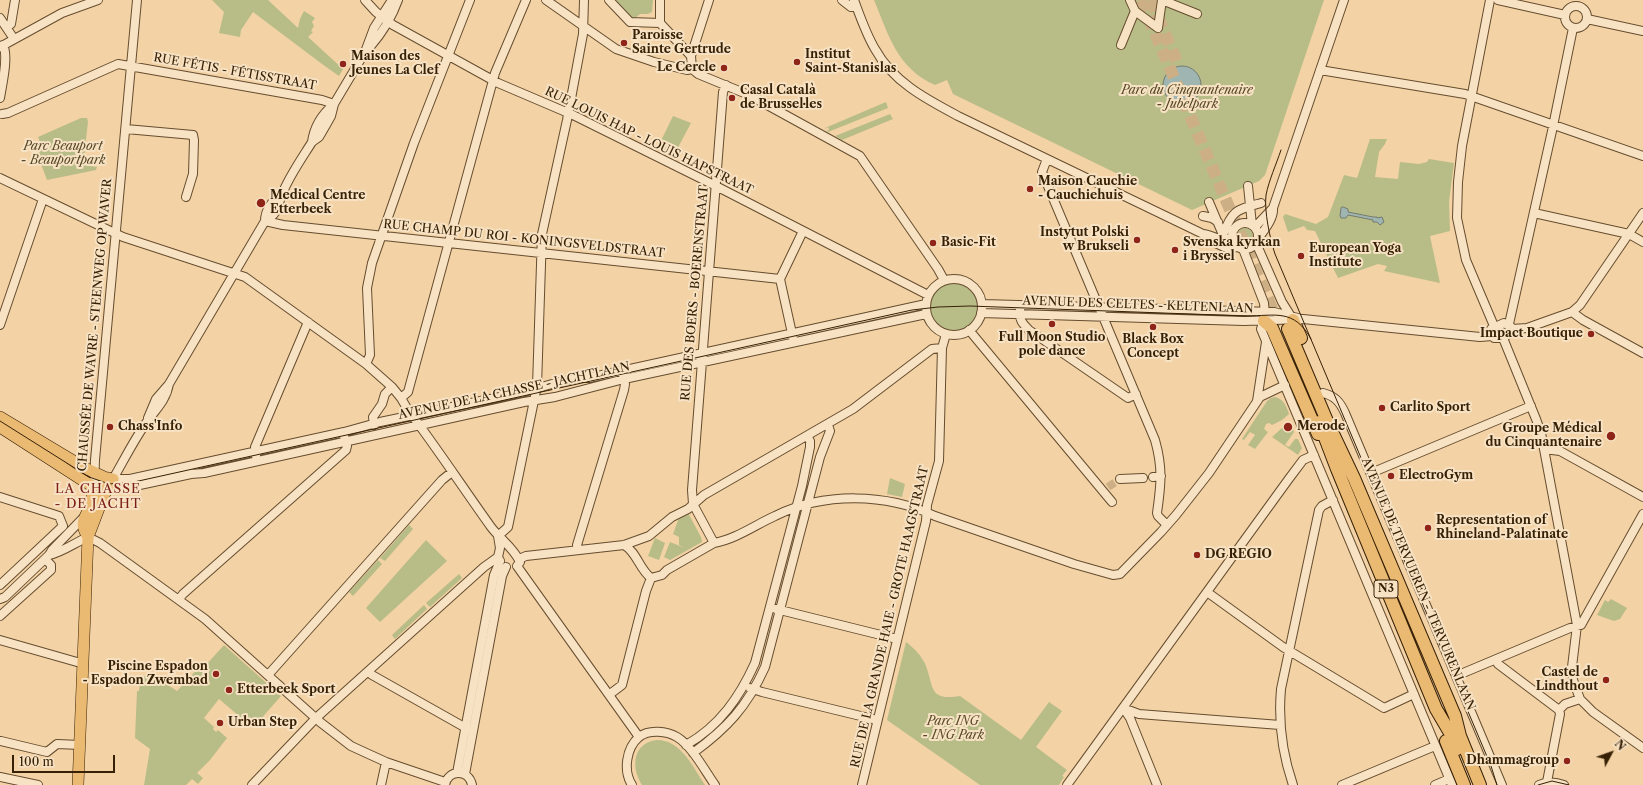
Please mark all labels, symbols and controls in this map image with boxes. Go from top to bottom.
place label: Paroisse Sainte Gertrude [632,29,731,57]
marker: Paroisse Sainte Gertrude [619,38,629,48]
place label: Institut Saint-Stanislas [805,48,896,76]
place label: Maison des Jeunes La Clef [351,50,439,78]
street label: RUE FÉTIS - FÉTISSTRAAT [152,51,318,93]
marker: Institut Saint-Stanislas [792,57,802,67]
marker: Maison des Jeunes La Clef [338,59,348,69]
place label: Le Cercle [657,61,716,75]
marker: Le Cercle [719,63,729,73]
street label: RUE LOUIS HAP - LOUIS HAPSTRAAT [542,84,756,198]
place label: Casal Català de Brussel·les [740,84,822,112]
park label: Parc du Cinquantenaire - Jubelpark [1121,84,1253,112]
marker: Casal Català de Brussel·les [727,93,737,103]
park label: Parc Beauport - Beauportpark [21,140,105,168]
place label: Maison Cauchie - Cauchiehuis [1038,175,1137,203]
street label: CHAUSSÉE DE WAVRE - STEENWEG OP WAVER [75,178,115,472]
marker: Maison Cauchie - Cauchiehuis [1025,184,1035,194]
street label: RUE DES BOERS - BOERENSTRAAT [678,185,712,401]
place label: Medical Centre Etterbeek [270,189,365,217]
marker: Medical Centre Etterbeek [255,197,267,209]
street label: RUE CHAMP DU ROI - KONINGSVELDSTRAAT [383,217,665,261]
place label: Instytut Polski w Brukseli [1040,226,1129,254]
marker: Instytut Polski w Brukseli [1132,235,1142,245]
place label: Basic-Fit [941,236,996,250]
place label: Svenska kyrkan i Bryssel [1183,236,1280,264]
marker: Basic-Fit [928,238,938,248]
place label: European Yoga Institute [1309,242,1401,270]
marker: Svenska kyrkan i Bryssel [1170,245,1180,255]
marker: European Yoga Institute [1296,251,1306,261]
street label: AVENUE DES CELTES - KELTENLAAN [1022,294,1254,316]
marker: Full Moon Studio pole dance [1047,319,1057,329]
marker: Black Box Concept [1148,322,1158,332]
place label: Impact Boutique [1480,327,1583,341]
marker: Impact Boutique [1586,329,1596,339]
place label: Full Moon Studio pole dance [999,331,1105,359]
place label: Black Box Concept [1122,333,1184,361]
street label: AVENUE DE LA CHASSE - JACHTLAAN [397,359,631,423]
place label: Carlito Sport [1390,401,1470,415]
marker: Carlito Sport [1377,403,1387,413]
place label: Chass'Info [118,420,182,434]
place label: Merode [1297,420,1345,434]
marker: Merode [1282,421,1294,433]
marker: Chass'Info [105,422,115,432]
place label: Groupe Médical du Cinquantenaire [1486,422,1602,450]
marker: Groupe Médical du Cinquantenaire [1605,430,1617,442]
street label: AVENUE DE TERVUEREN - TERVURENLAAN [1358,455,1478,713]
street label: RUE DE LA GRANDE HAIE - GROTE HAAGSTRAAT [848,465,932,769]
place label: ElectroGym [1399,469,1473,483]
marker: ElectroGym [1386,471,1396,481]
district label: LA CHASSE - DE JACHT [54,481,142,512]
place label: Representation of Rhineland-Palatinate [1436,514,1568,542]
marker: Representation of Rhineland-Palatinate [1423,523,1433,533]
place label: DG REGIO [1205,548,1272,562]
marker: DG REGIO [1192,550,1202,560]
road number: N3 [1374,580,1398,598]
place label: Piscine Espadon - Espadon Zwembad [82,660,208,688]
place label: Castel de Lindthout [1536,666,1598,694]
marker: Piscine Espadon - Espadon Zwembad [211,669,221,679]
marker: Castel de Lindthout [1601,675,1611,685]
place label: Etterbeek Sport [237,683,335,697]
marker: Etterbeek Sport [224,685,234,695]
park label: Parc ING - ING Park [922,715,984,743]
place label: Urban Step [228,716,297,730]
marker: Urban Step [215,718,225,728]
north arrow [1591,733,1631,773]
text: N [1612,737,1628,753]
scale bar [14,747,117,773]
text: 100 m [19,754,54,769]
place label: Dhammagroup [1466,754,1559,768]
marker: Dhammagroup [1562,756,1572,766]

